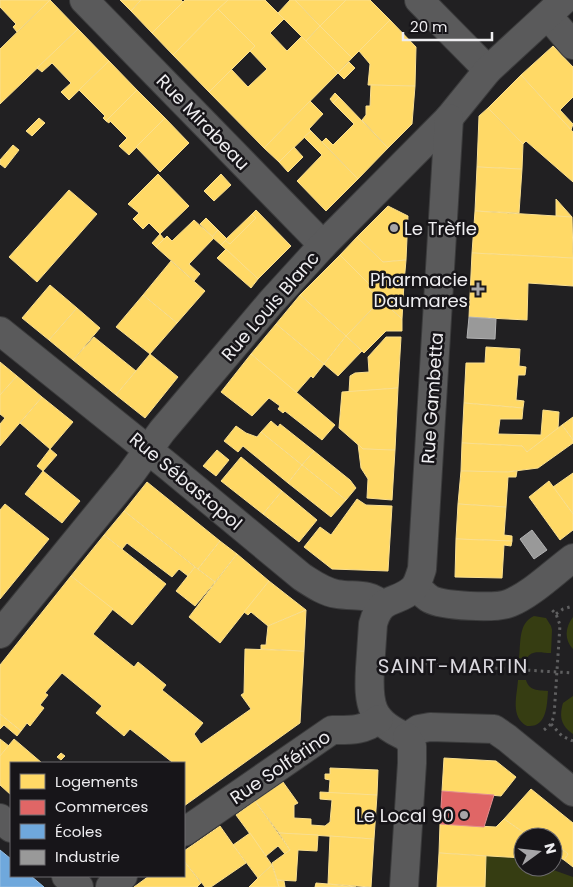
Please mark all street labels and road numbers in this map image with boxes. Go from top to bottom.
street label: Rue Mirabeau [151,69,255,175]
street label: Rue Louis Blanc [215,246,325,366]
street label: Rue Gambetta [415,331,449,465]
street label: Rue Sébastopol [124,426,248,536]
street label: Rue Solférino [225,724,335,810]

